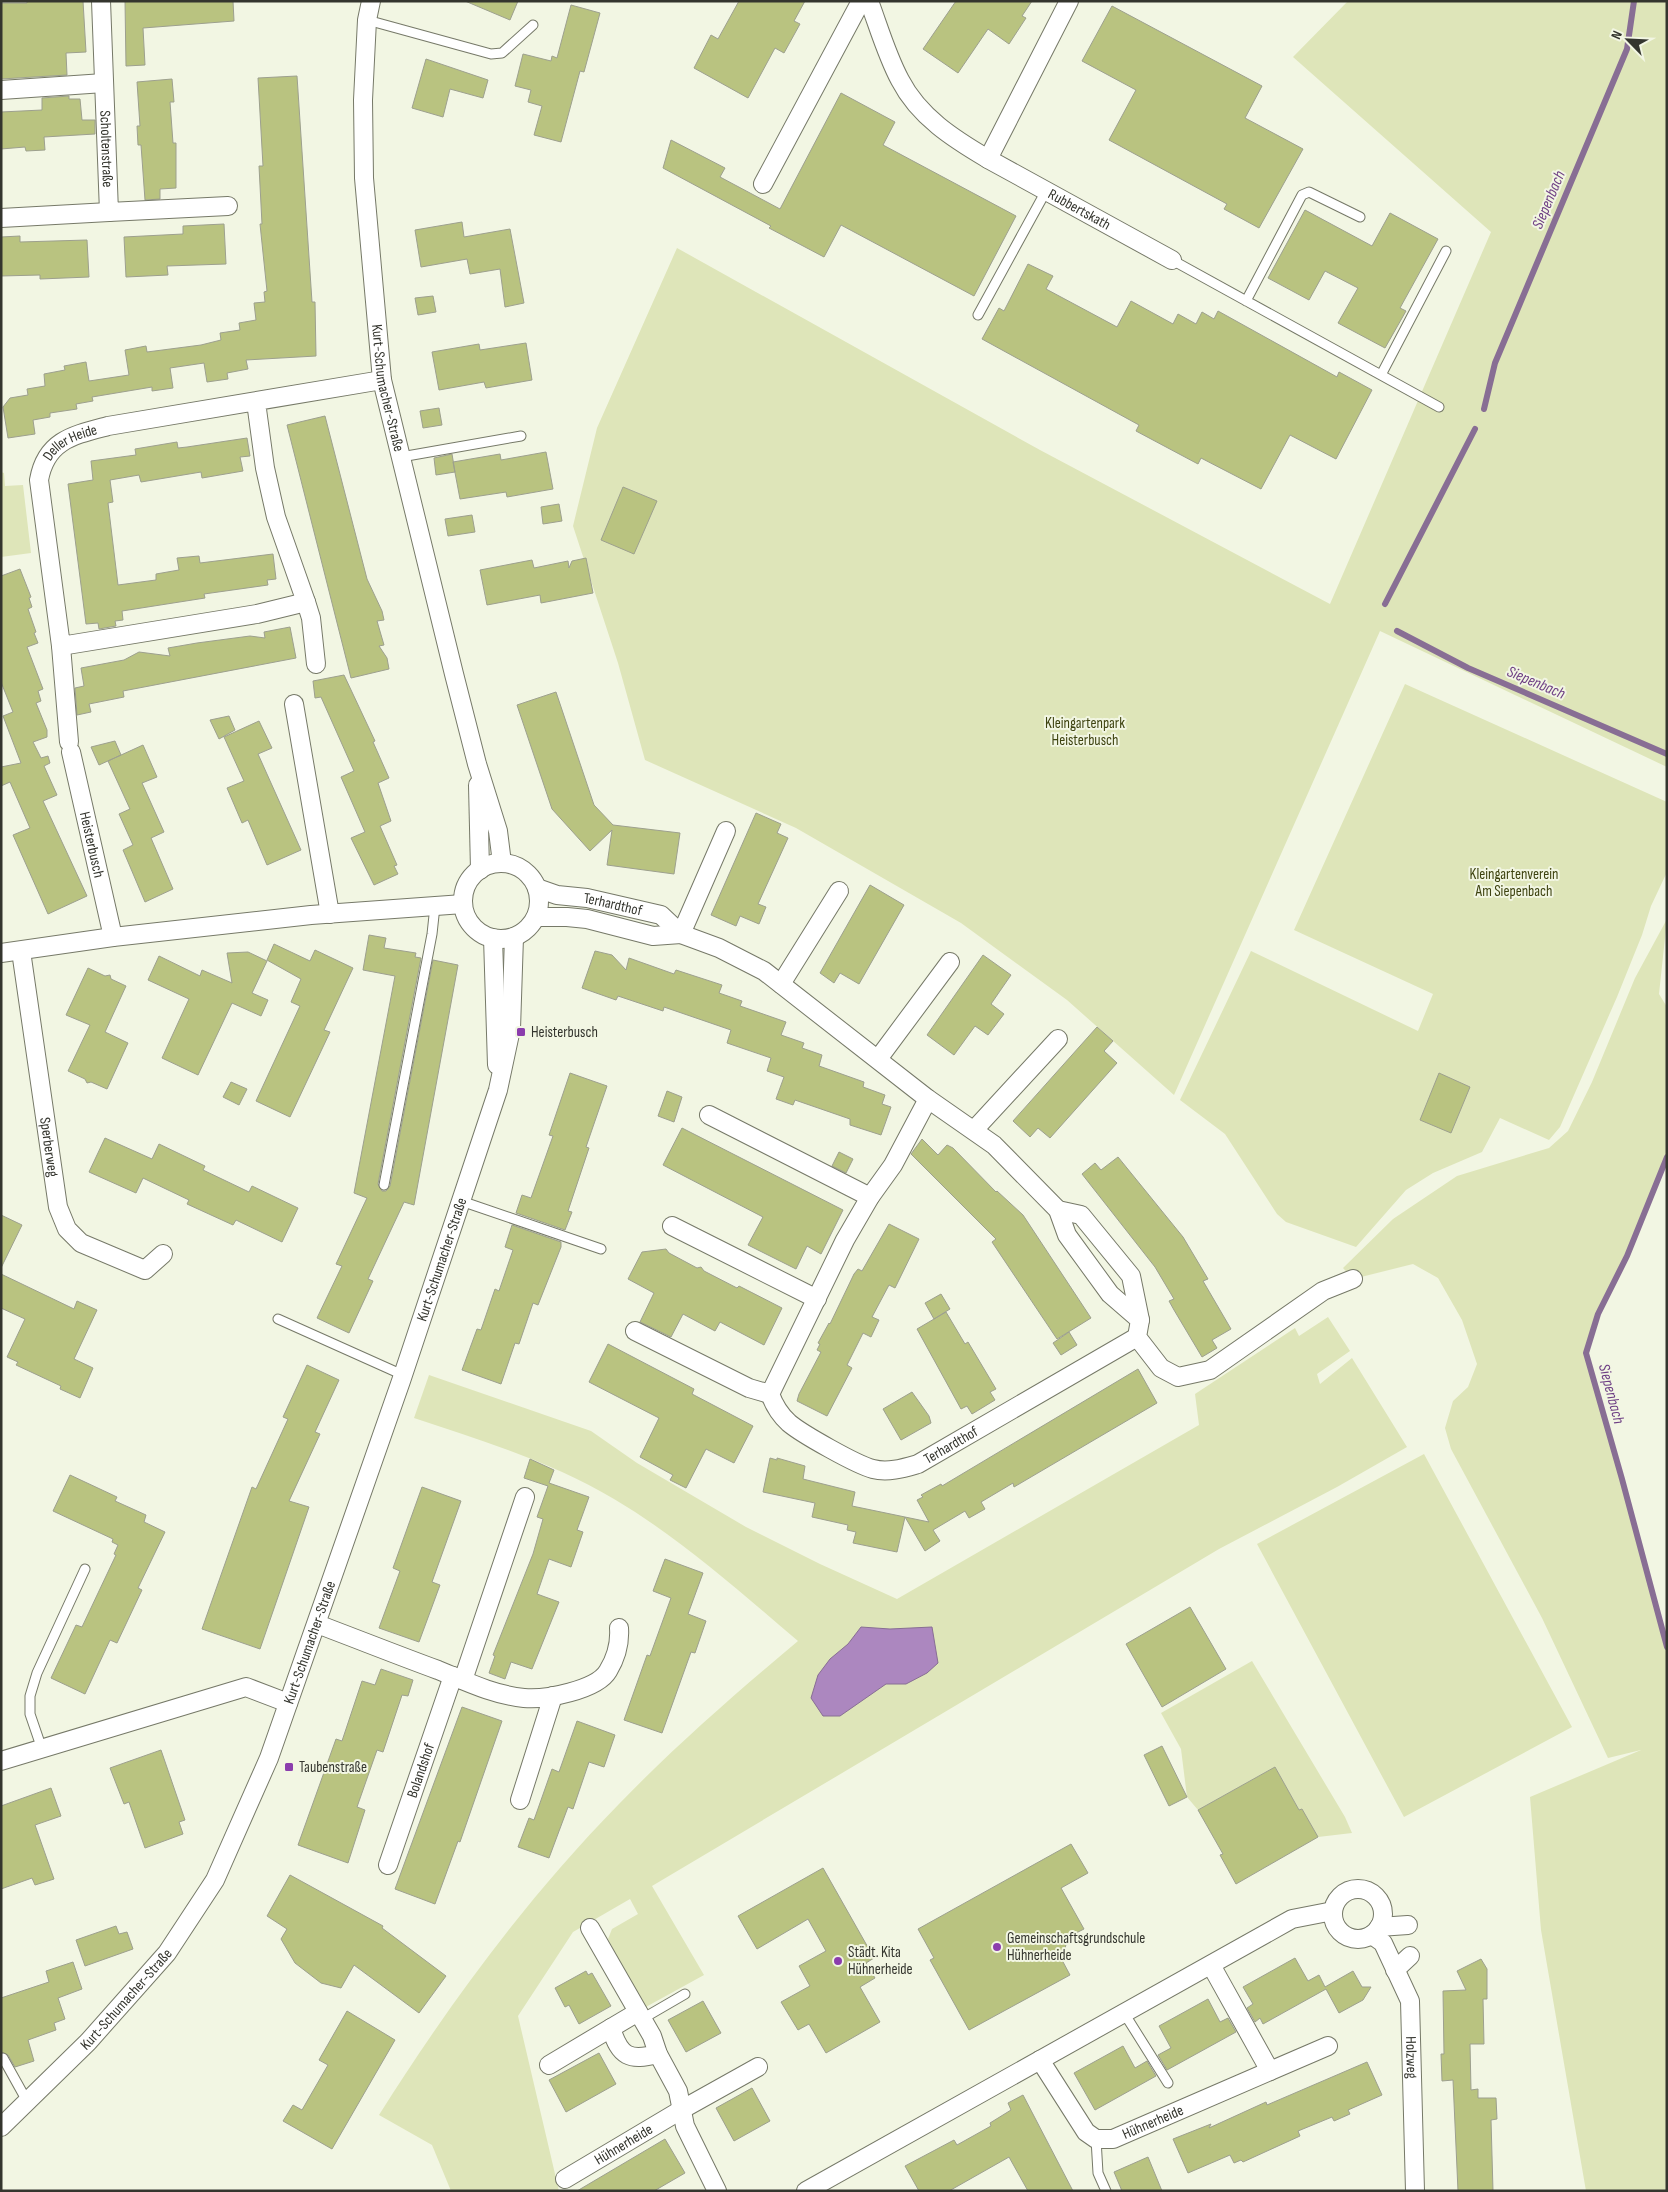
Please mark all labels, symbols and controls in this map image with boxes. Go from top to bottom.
north arrow [1603,15,1653,65]
text: N [1607,28,1626,42]
street label: Scholtenstraße [96,110,118,188]
water label: Siepenbach [1528,168,1570,232]
street label: Rubbertskath [1045,184,1114,234]
street label: Kurt-Schumacher-Straße [368,323,409,453]
street label: Deller Heide [38,420,99,464]
water label: Siepenbach [1504,662,1568,704]
park label: Kleingartenpark Heisterbusch [1045,714,1125,750]
street label: Heisterbusch [75,810,109,879]
park label: Kleingartenverein Am Siepenbach [1470,865,1558,901]
street label: Terhardthof [583,888,645,920]
place label: Heisterbusch [531,1023,598,1042]
marker: Heisterbusch [515,1026,527,1038]
street label: Sperberweg [36,1116,63,1178]
street label: Kurt-Schumacher-Straße [412,1195,471,1324]
water label: Siepenbach [1594,1362,1628,1426]
street label: Terhardthof [920,1421,982,1468]
street label: Kurt-Schumacher-Straße [279,1578,340,1706]
street label: Bolandshof [402,1740,439,1800]
place label: Taubenstraße [299,1758,367,1777]
marker: Taubenstraße [283,1761,295,1773]
place label: Gemeinschaftsgrundschule Hühnerheide [1007,1929,1145,1965]
marker: Gemeinschaftsgrundschule Hühnerheide [991,1941,1003,1953]
place label: Städt. Kita Hühnerheide [848,1943,913,1979]
street label: Kurt-Schumacher-Straße [76,1944,176,2054]
marker: Städt. Kita Hühnerheide [832,1955,844,1967]
street label: Holzweg [1401,2036,1422,2079]
street label: Hühnerheide [1119,2100,1186,2143]
street label: Hühnerheide [591,2120,656,2169]

